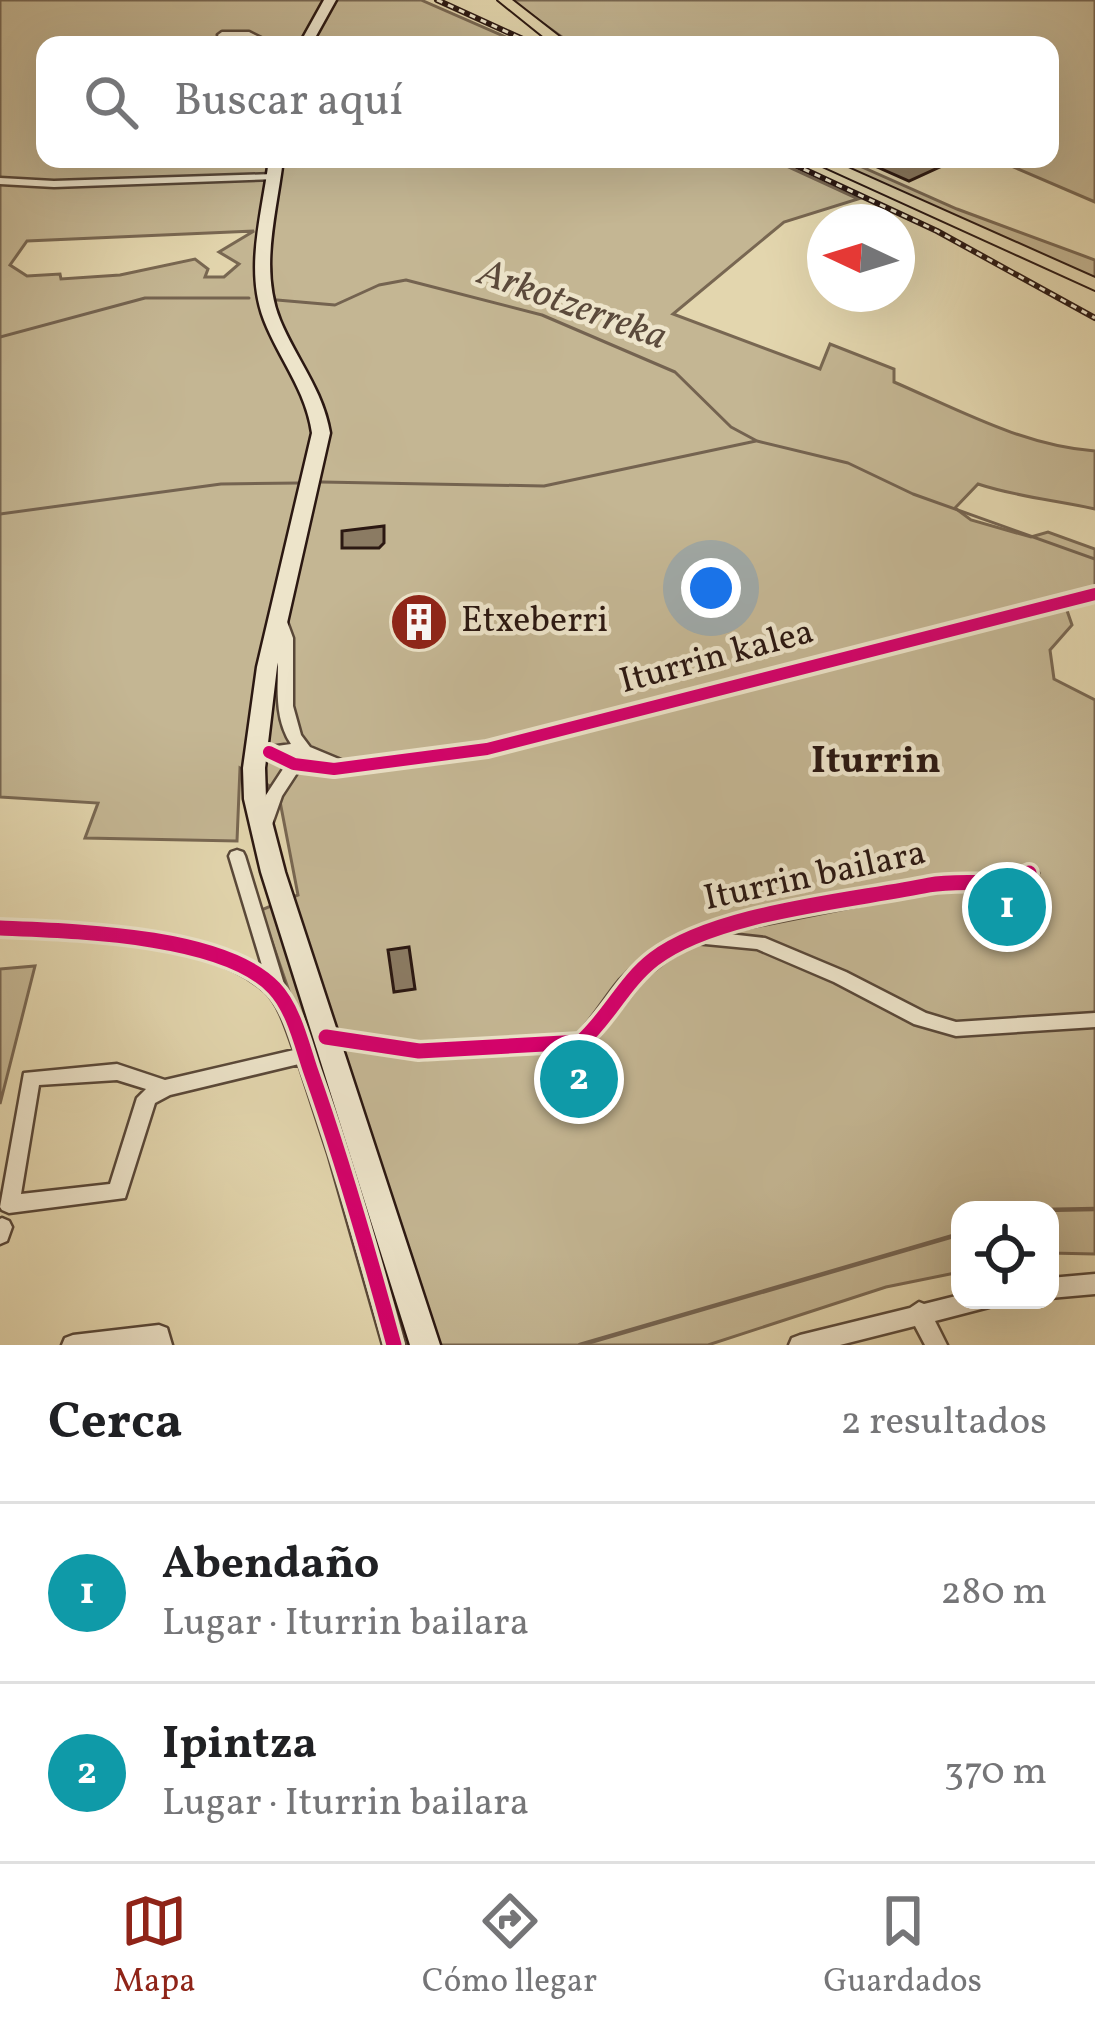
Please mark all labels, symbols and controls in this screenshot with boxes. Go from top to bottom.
search box [36,36,1059,168]
icon: search [78,69,144,135]
text: Buscar aquí [174,71,403,134]
north arrow [807,204,915,312]
water label: Arkotzerreka [468,246,674,365]
your location [681,558,741,618]
building icon: Etxeberri [388,591,450,653]
place label: Etxeberri [461,597,608,647]
street label: Iturrin kalea [615,608,819,708]
district label: Iturrin [811,735,941,789]
street label: Iturrin bailara [699,829,931,925]
pin: 1 [968,862,1046,952]
pin: 2 [540,1034,618,1124]
map controls [951,1201,1059,1309]
button: locate [951,1201,1059,1309]
text: Cerca [48,1388,183,1459]
text: 2 resultados [841,1396,1047,1450]
text: Abendaño [162,1534,380,1597]
text: 1 [79,1566,95,1620]
text: 280 m [940,1566,1047,1620]
text: Lugar · Iturrin bailara [162,1597,529,1651]
text: Ipintza [162,1714,317,1777]
text: 2 [77,1746,97,1800]
text: 370 m [944,1746,1047,1800]
text: Lugar · Iturrin bailara [162,1777,529,1831]
tab: Mapa [113,1888,196,2006]
tab: Cómo llegar [422,1888,597,2006]
tab: Guardados [823,1888,982,2006]

